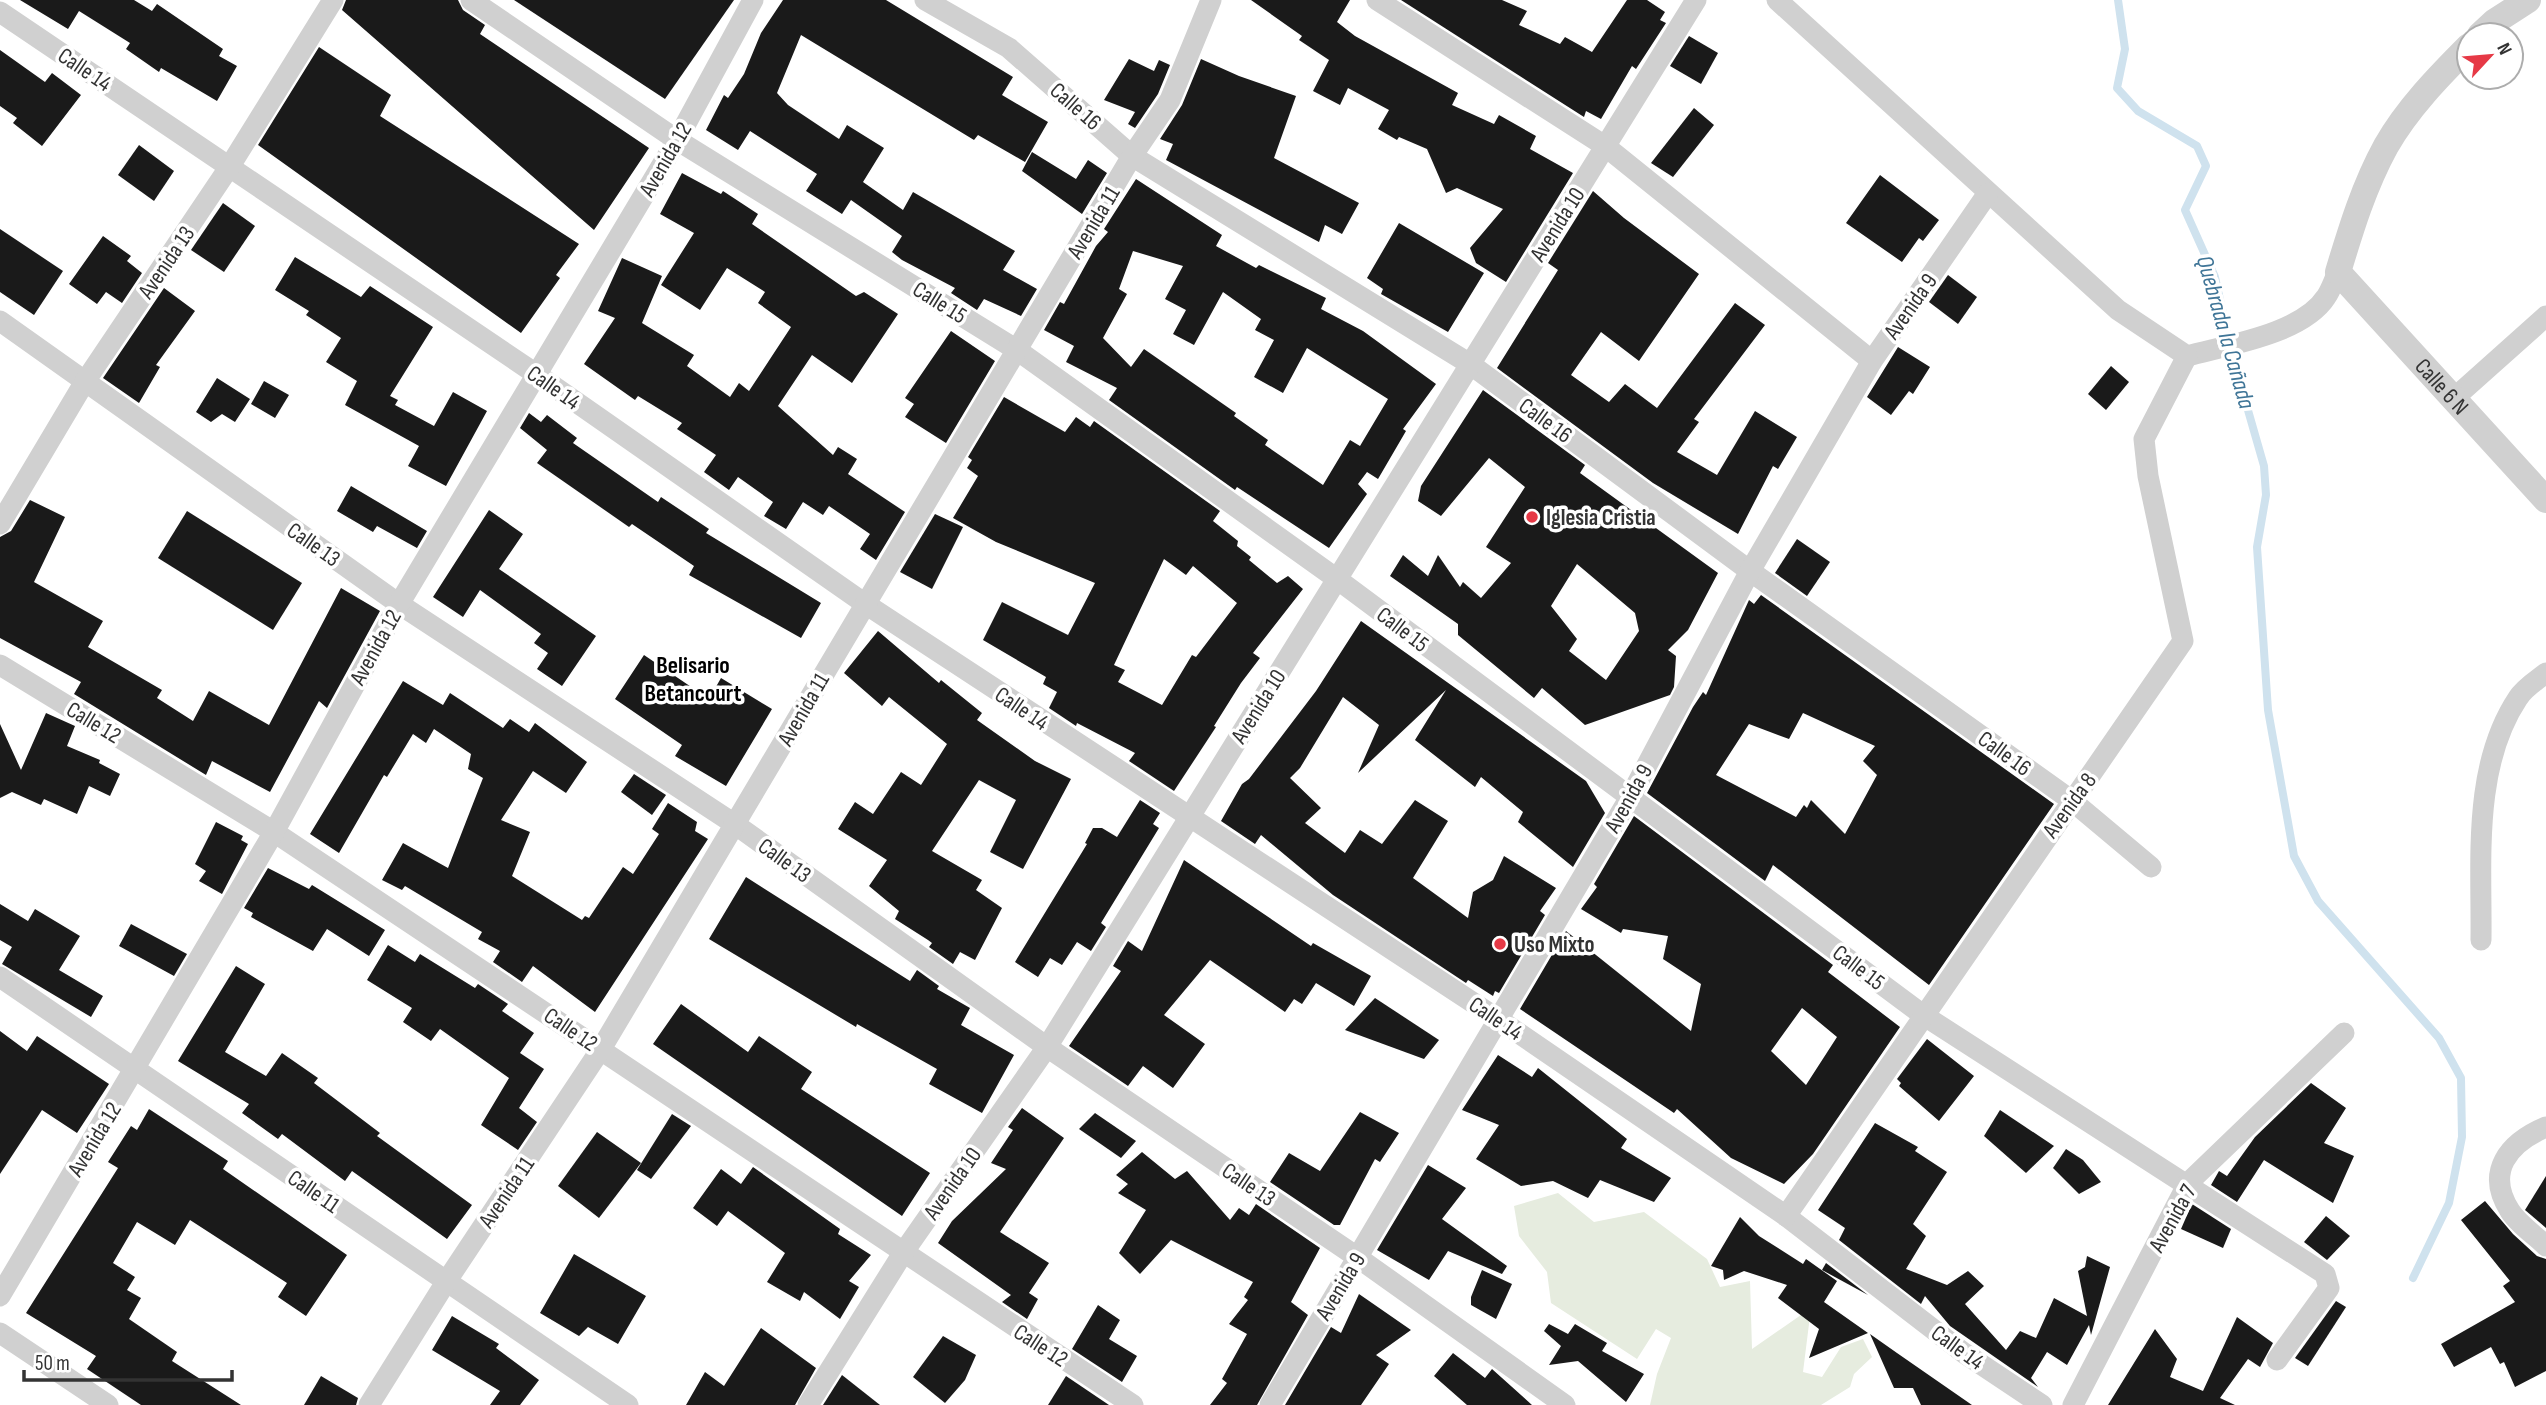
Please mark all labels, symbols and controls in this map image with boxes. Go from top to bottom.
north arrow [2455,21,2525,91]
text: N [2491,40,2516,59]
street label: Calle 14 [52,42,117,98]
street label: Calle 16 [1044,77,1107,137]
street label: Avenida 12 [633,117,698,203]
street label: Avenida 11 [1061,181,1126,265]
street label: Avenida 10 [1524,182,1591,268]
street label: Avenida 13 [132,221,201,305]
water label: Quebrada la Cañada [2190,252,2261,412]
street label: Avenida 9 [1878,268,1943,346]
street label: Calle 15 [907,276,972,330]
street label: Calle 6 N [2409,353,2474,421]
street label: Calle 14 [521,360,586,416]
street label: Calle 16 [1513,392,1578,450]
place label: Iglesia Cristia [1546,504,1656,532]
marker: Iglesia Cristia [1524,509,1540,525]
street label: Calle 13 [281,516,346,573]
street label: Calle 15 [1371,601,1434,659]
street label: Avenida 12 [343,605,408,691]
district label: Belisario Betancourt [645,651,741,708]
street label: Avenida 10 [1225,664,1292,750]
street label: Avenida 11 [771,668,836,752]
street label: Calle 14 [989,681,1054,737]
street label: Calle 12 [61,696,126,750]
street label: Calle 16 [1972,725,2037,783]
street label: Avenida 9 [1598,759,1659,838]
street label: Avenida 8 [2036,767,2103,844]
street label: Calle 13 [752,832,816,889]
place label: Uso Mixto [1514,931,1595,959]
marker: Uso Mixto [1492,936,1508,952]
street label: Calle 15 [1827,939,1890,997]
street label: Calle 14 [1463,991,1528,1047]
street label: Calle 12 [538,1002,603,1058]
street label: Avenida 12 [61,1097,128,1183]
street label: Avenida 10 [917,1142,988,1226]
street label: Avenida 11 [472,1152,541,1234]
street label: Calle 13 [1216,1157,1281,1213]
street label: Calle 11 [282,1164,345,1220]
street label: Avenida 7 [2142,1180,2203,1258]
street label: Avenida 9 [1309,1248,1372,1326]
street label: Calle 12 [1008,1318,1073,1374]
street label: Calle 14 [1925,1319,1990,1377]
scale bar [24,1338,233,1382]
text: 50 m [35,1351,70,1376]

